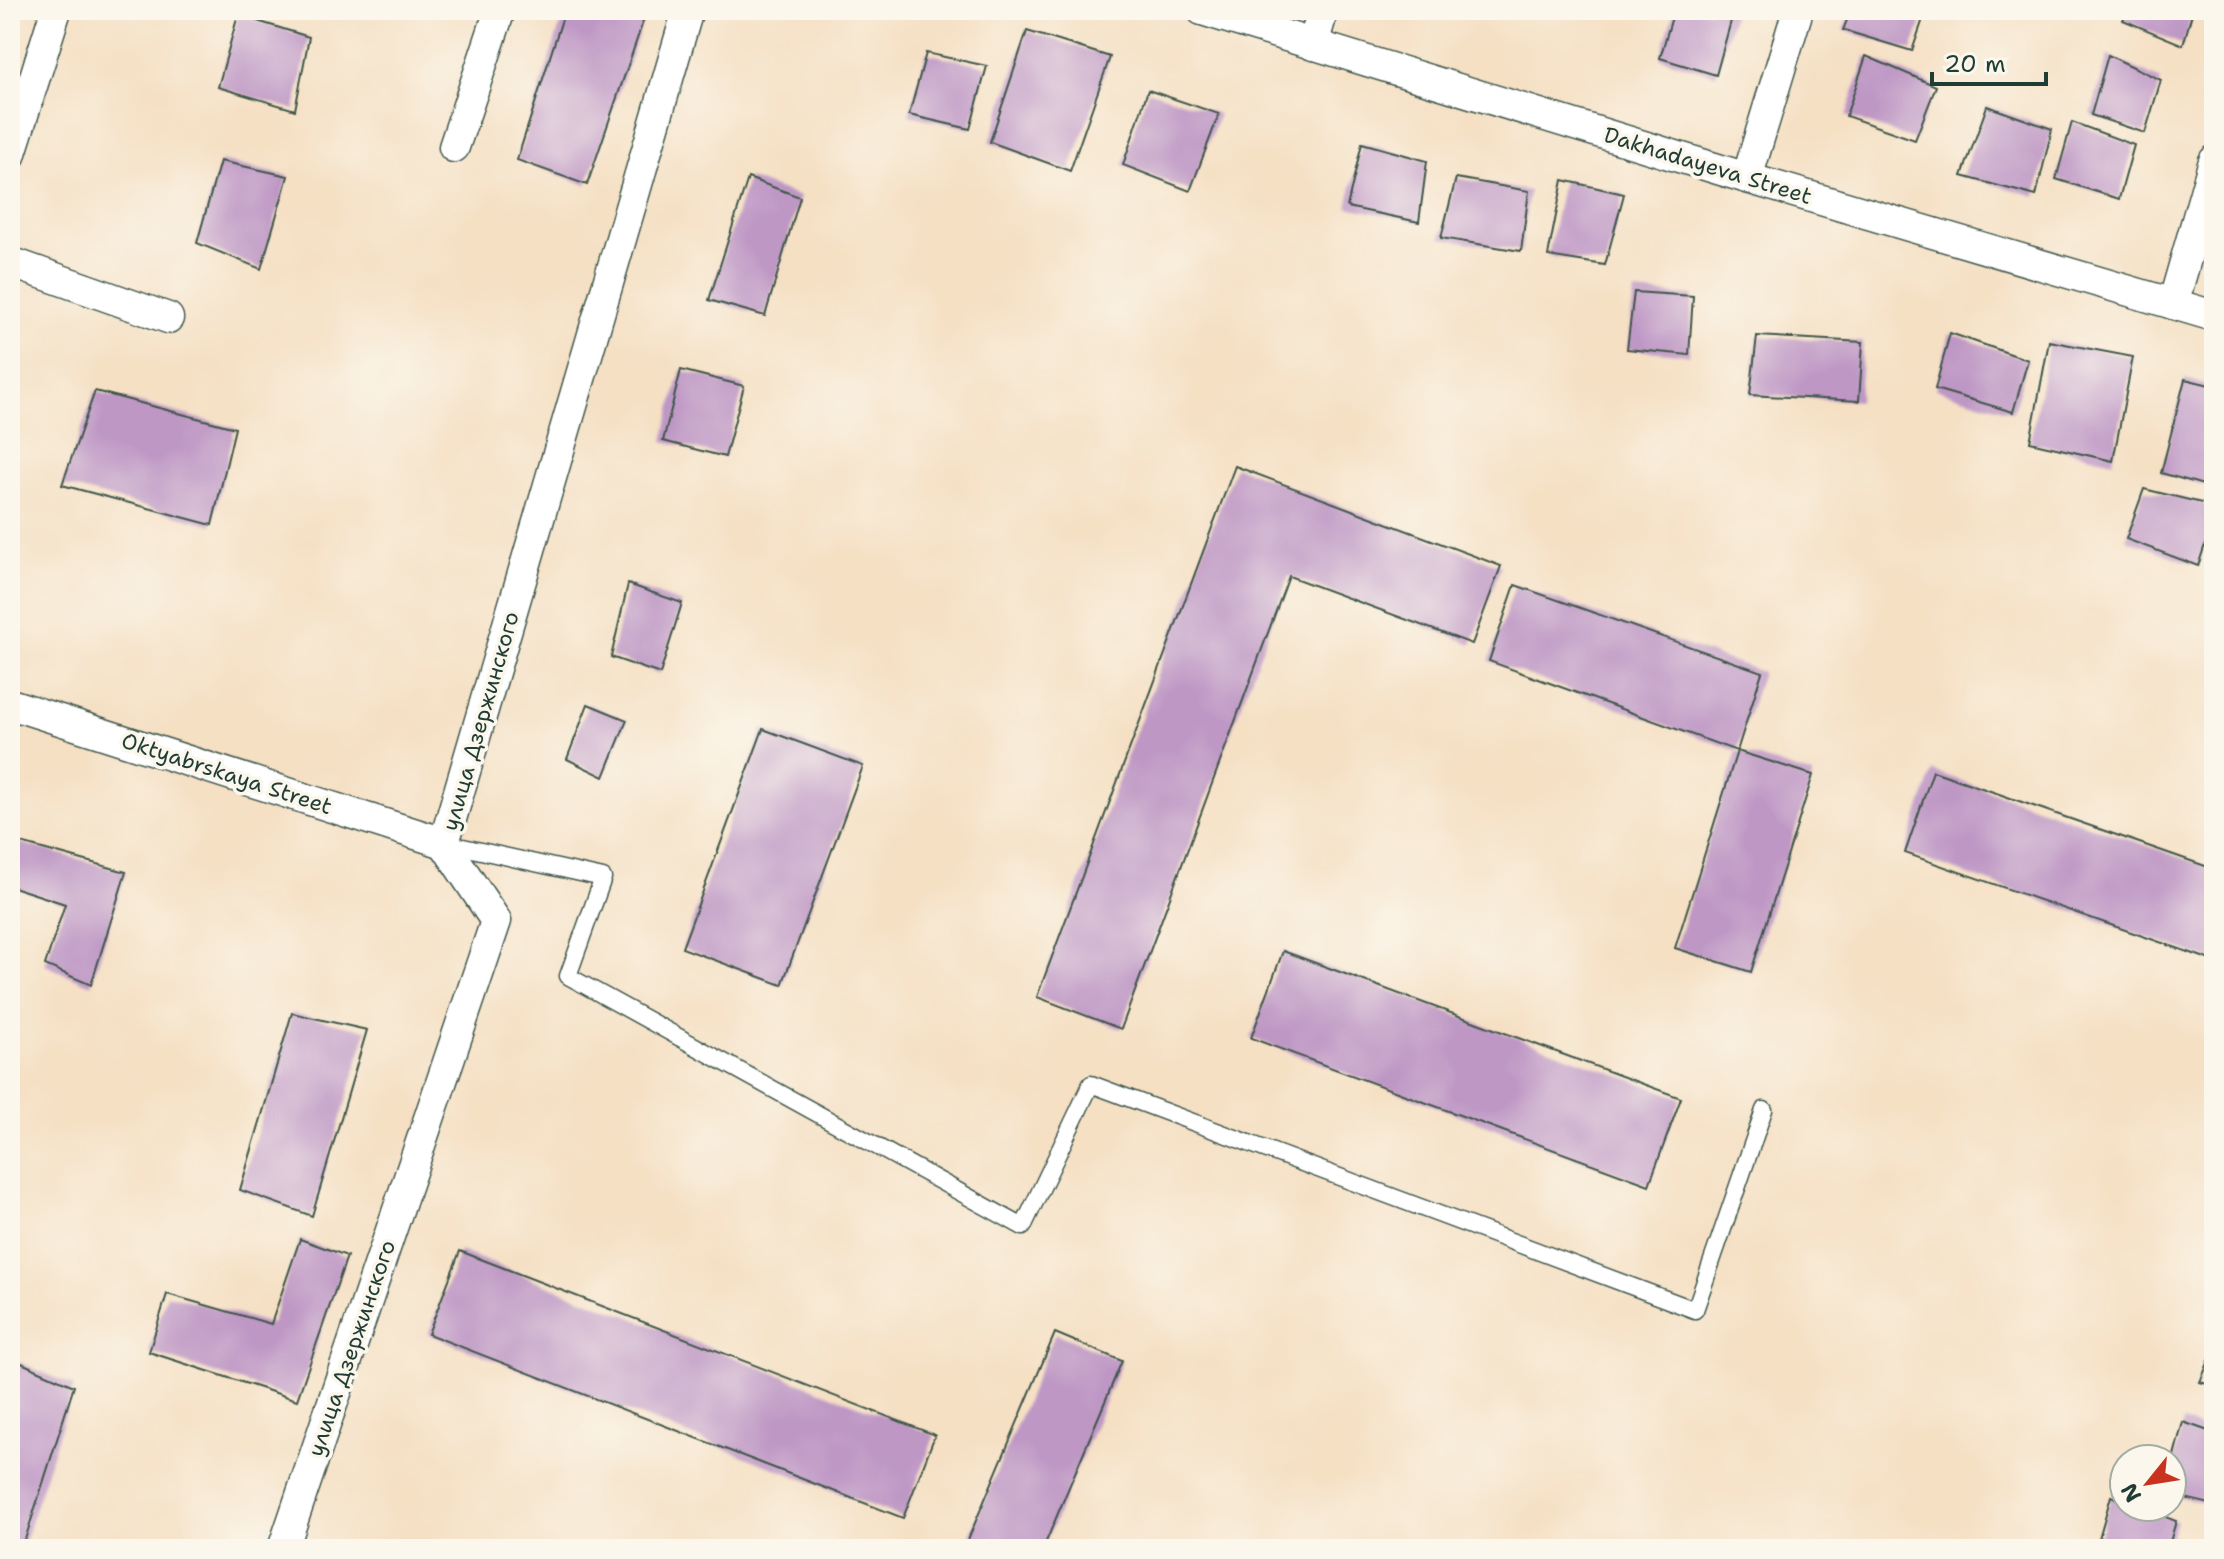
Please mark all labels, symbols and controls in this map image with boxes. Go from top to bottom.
scale bar [1932,36,2046,86]
text: 20 m [1944,48,2006,80]
street label: Dakhadayeva Street [1600,120,1815,211]
street label: улица Дзержинского [435,608,526,834]
street label: Oktyabrskaya Street [118,726,336,821]
street label: улица Дзержинского [301,1236,402,1460]
north arrow [2108,1443,2188,1523]
text: N [2114,1478,2148,1508]

